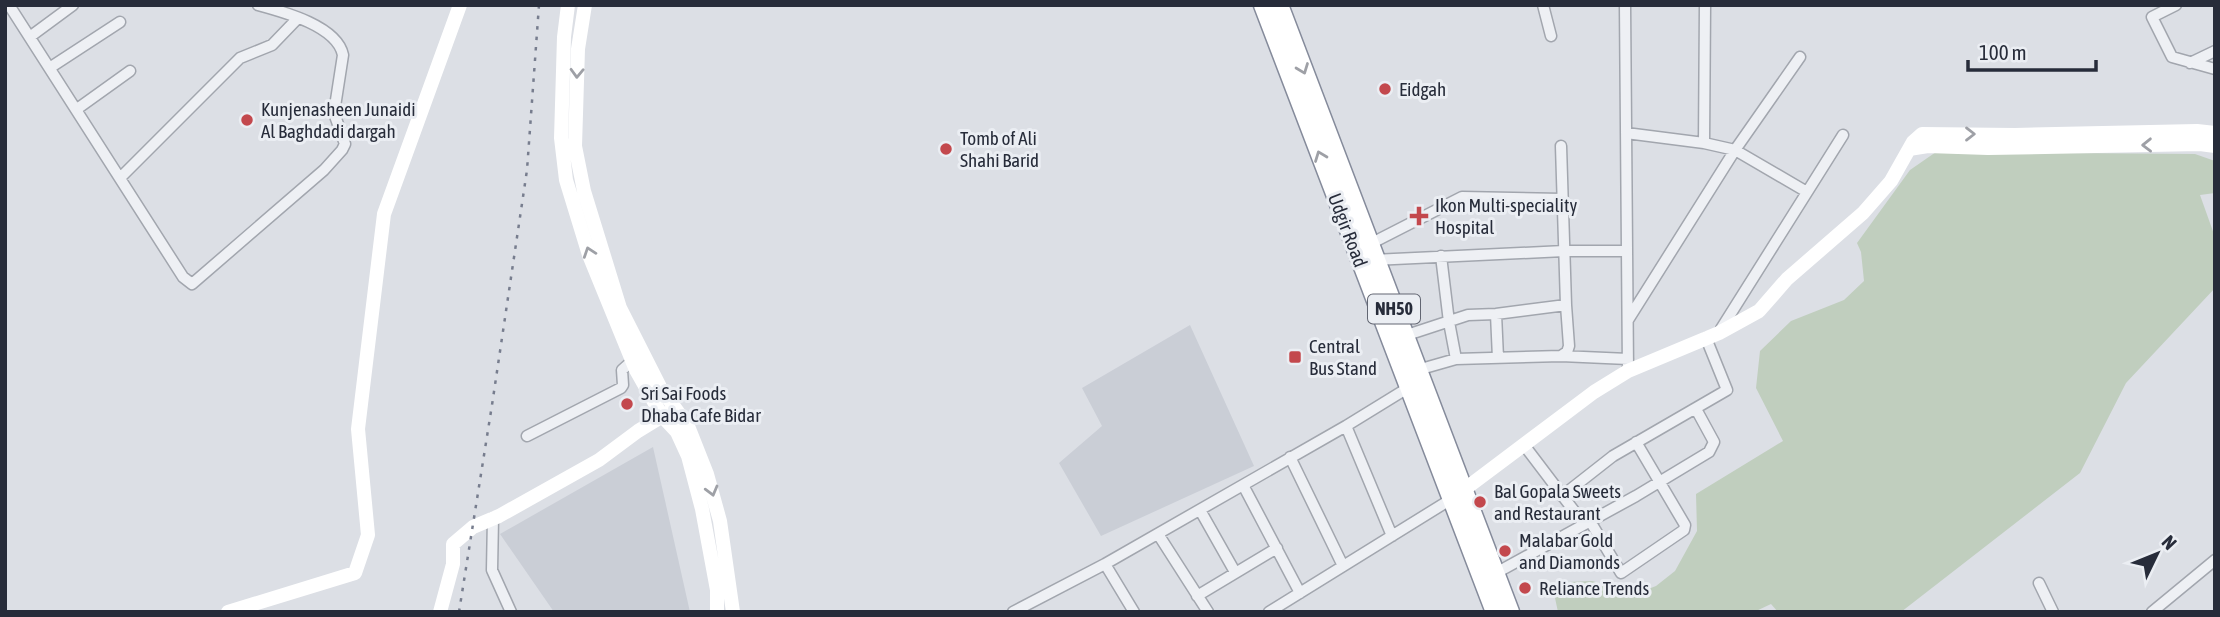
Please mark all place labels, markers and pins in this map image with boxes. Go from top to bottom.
place label: Eidgah [1399,78,1446,100]
marker: Eidgah [1377,81,1393,97]
place label: Kunjenasheen Junaidi Al Baghdadi dargah [261,98,416,142]
marker: Kunjenasheen Junaidi Al Baghdadi dargah [239,112,255,128]
place label: Tomb of Ali Shahi Barid [960,127,1039,171]
marker: Tomb of Ali Shahi Barid [938,141,954,157]
place label: Ikon Multi-speciality Hospital [1435,194,1577,238]
marker: Ikon Multi-speciality Hospital [1409,206,1429,226]
place label: Central Bus Stand [1309,335,1377,379]
marker: Central Bus Stand [1287,349,1303,365]
place label: Sri Sai Foods Dhaba Cafe Bidar [641,382,761,426]
marker: Sri Sai Foods Dhaba Cafe Bidar [619,396,635,412]
place label: Bal Gopala Sweets and Restaurant [1494,480,1621,524]
marker: Bal Gopala Sweets and Restaurant [1472,494,1488,510]
place label: Malabar Gold and Diamonds [1519,529,1620,573]
marker: Malabar Gold and Diamonds [1497,543,1513,559]
place label: Reliance Trends [1539,577,1649,599]
marker: Reliance Trends [1517,580,1533,596]

